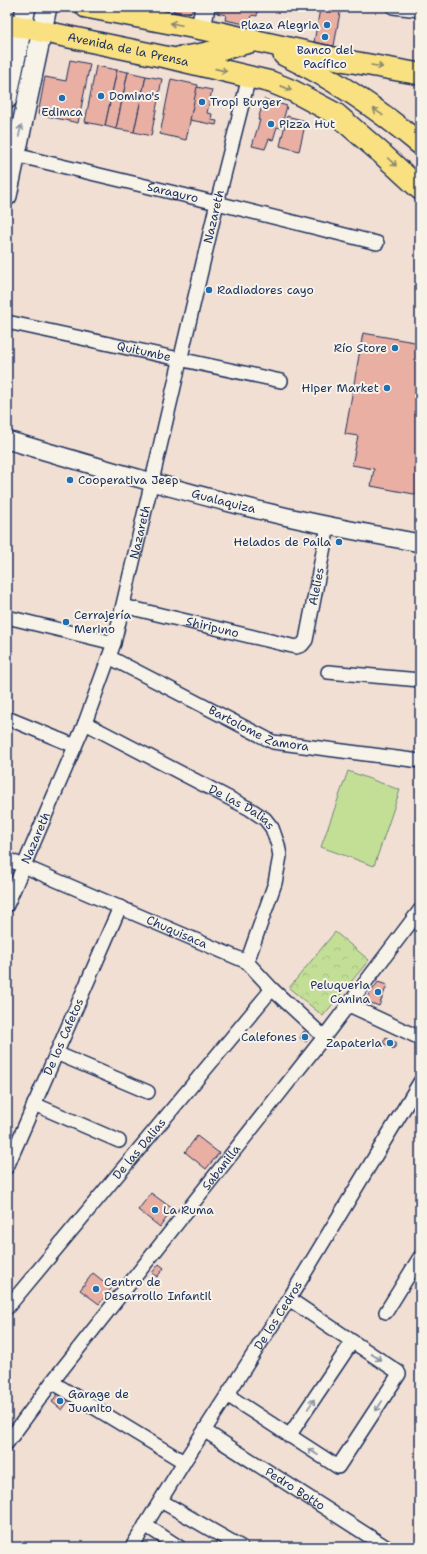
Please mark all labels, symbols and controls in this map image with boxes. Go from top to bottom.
place label: Plaza Alegria [241,17,320,33]
one-way arrow [170,19,183,27]
marker: Plaza Alegria [322,20,332,30]
street label: Avenida de la Prensa [66,29,191,70]
marker: Banco del Pacífico [320,32,330,42]
place label: Banco del Pacífico [297,42,354,72]
one-way arrow [370,63,383,71]
one-way arrow [215,67,228,75]
one-way arrow [280,85,292,92]
place label: Domino's [109,88,160,104]
marker: Domino's [96,91,106,101]
marker: Edimca [57,93,67,103]
place label: Tropi Burger [210,94,282,110]
marker: Tropi Burger [197,97,207,107]
place label: Edimca [41,104,83,120]
one-way arrow [373,108,384,116]
place label: Pizza Hut [279,116,335,132]
marker: Pizza Hut [266,119,276,129]
one-way arrow [17,125,25,138]
one-way arrow [387,157,397,167]
street label: Saraguro [145,179,200,206]
street label: Nazareth [200,188,228,245]
place label: Radiadores cayo [217,282,314,298]
marker: Radiadores cayo [204,285,214,295]
street label: Quitumbe [115,338,173,365]
place label: Río Store [334,340,387,356]
marker: Río Store [390,343,400,353]
place label: Hiper Market [302,380,379,396]
marker: Hiper Market [382,383,392,393]
place label: Cooperativa Jeep [78,472,179,488]
marker: Cooperativa Jeep [65,475,75,485]
street label: Gualaquiza [190,485,258,517]
street label: Nazareth [126,504,154,561]
place label: Helados de Paila [234,534,332,550]
marker: Helados de Paila [334,537,344,547]
street label: Alelies [305,566,328,607]
place label: Cerrajería Merino [74,607,131,637]
street label: Shiripuno [184,613,241,641]
marker: Cerrajería Merino [61,617,71,627]
street label: Bartolome Zamora [206,702,310,755]
street label: De las Dalias [206,781,278,833]
street label: Nazareth [18,810,54,866]
street label: Chuquisaca [144,912,210,952]
place label: Peluqueria Canina [310,977,371,1007]
marker: Peluqueria Canina [373,987,383,997]
street label: De los Cafetos [40,996,87,1078]
place label: Calefones [241,1029,297,1045]
marker: Calefones [300,1032,310,1042]
place label: Zapateria [326,1035,383,1051]
marker: Zapateria [385,1038,395,1048]
street label: De las Dalias [109,1115,169,1183]
street label: Sabanilla [198,1141,244,1193]
place label: La Ruma [163,1202,214,1218]
marker: La Ruma [150,1205,160,1215]
place label: Centro de Desarrollo Infantil [104,1274,212,1304]
street label: De los Cedros [250,1278,306,1353]
marker: Centro de Desarrollo Infantil [91,1284,101,1294]
one-way arrow [370,1353,381,1361]
place label: Garage de Juanito [68,1386,129,1416]
marker: Garage de Juanito [55,1396,65,1406]
one-way arrow [307,1398,315,1409]
one-way arrow [374,1400,382,1412]
one-way arrow [308,1448,319,1456]
street label: Pedro Botto [262,1464,328,1514]

